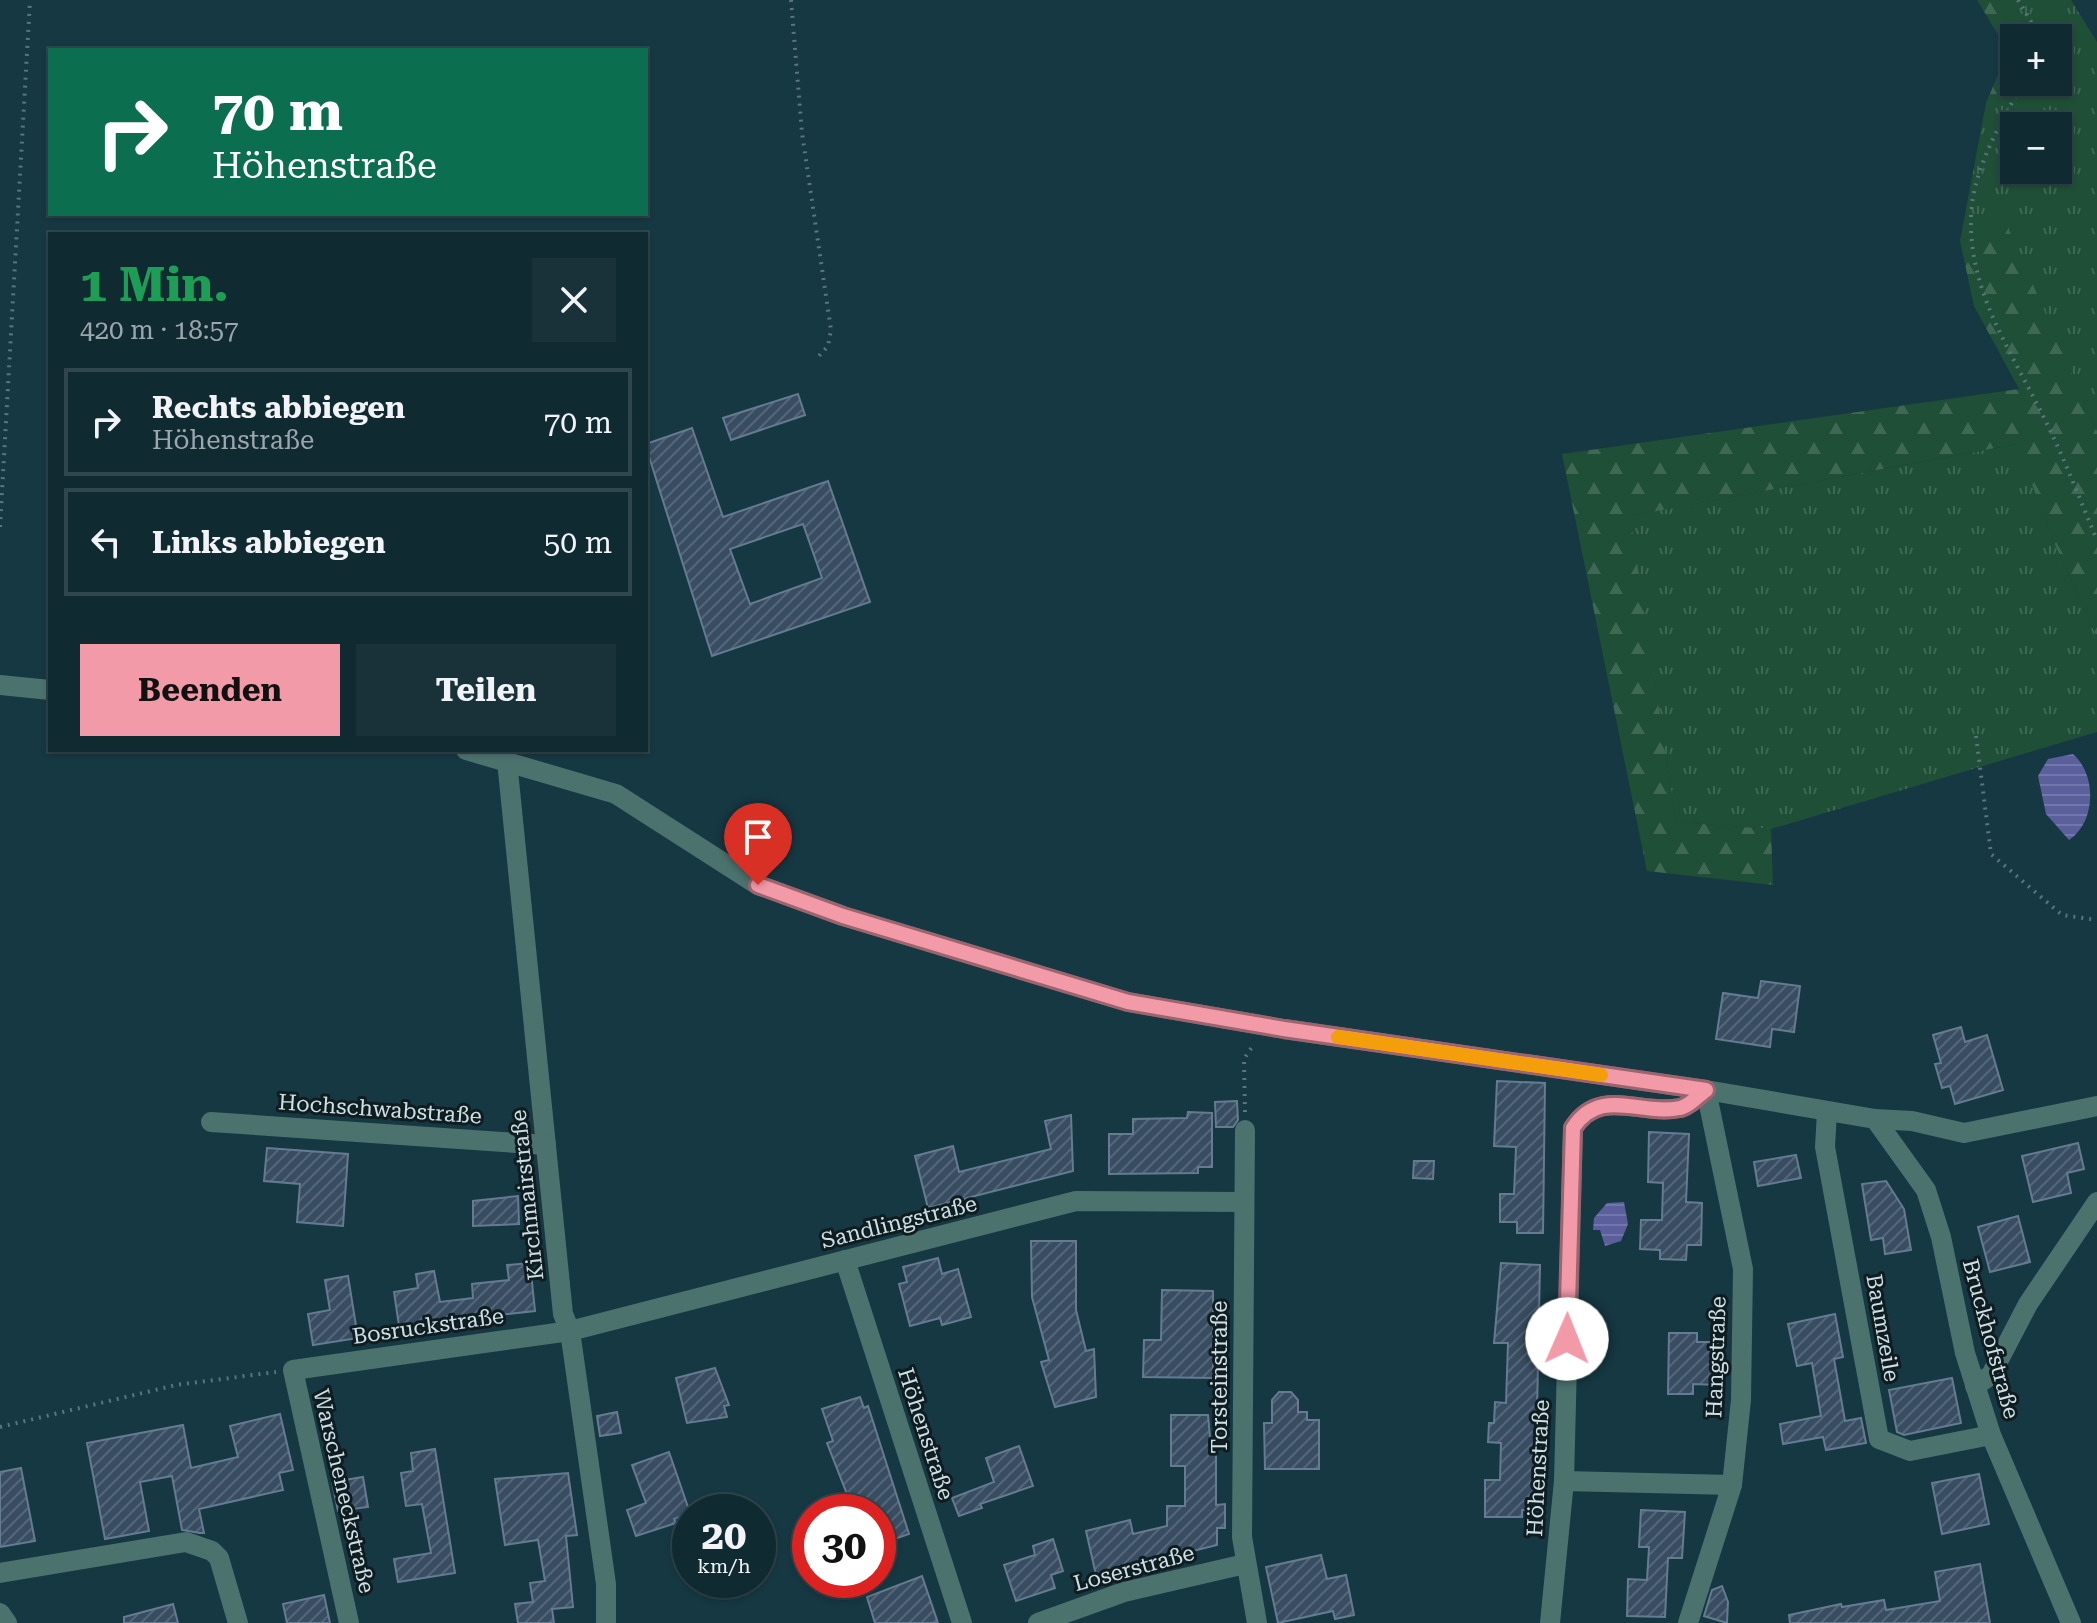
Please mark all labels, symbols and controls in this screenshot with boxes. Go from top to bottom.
map controls [2000,24,2072,184]
button: + [2000,24,2072,96]
text: 70 m [212,78,343,144]
icon: right [80,80,184,184]
button: − [2000,112,2072,184]
text: Höhenstraße [212,145,437,187]
text: 1 Min. [80,257,229,313]
button: close [532,258,616,342]
text: 420 m · 18:57 [80,315,239,345]
text: Rechts abbiegen [152,390,405,425]
icon: right [84,400,128,444]
text: 70 m [543,405,612,440]
text: Höhenstraße [152,425,314,455]
icon: left [84,520,128,564]
text: Links abbiegen [152,525,386,560]
text: 50 m [543,525,612,560]
button: Beenden [80,644,340,736]
button: Teilen [356,644,616,736]
pin [724,803,792,885]
icon: arrive [736,815,780,859]
street label: Hochschwabstraße [277,1089,483,1129]
street label: Kirchmairstraße [506,1108,548,1282]
street label: Sandlingstraße [819,1191,979,1253]
street label: Bruckhofstraße [1958,1256,2024,1422]
street label: Baumzeile [1861,1272,1905,1384]
street label: Hangstraße [1701,1296,1731,1418]
position arrow [1525,1297,1609,1381]
street label: Torsteinstraße [1207,1301,1232,1453]
street label: Bosruckstraße [351,1303,505,1349]
street label: Höhenstraße [893,1365,959,1503]
street label: Warscheneckstraße [308,1386,380,1596]
street label: Höhenstraße [1522,1399,1554,1537]
speed limit sign: 30 [792,1494,896,1598]
text: 20 [702,1512,746,1559]
street label: Loserstraße [1071,1540,1197,1596]
text: km/h [697,1554,751,1578]

